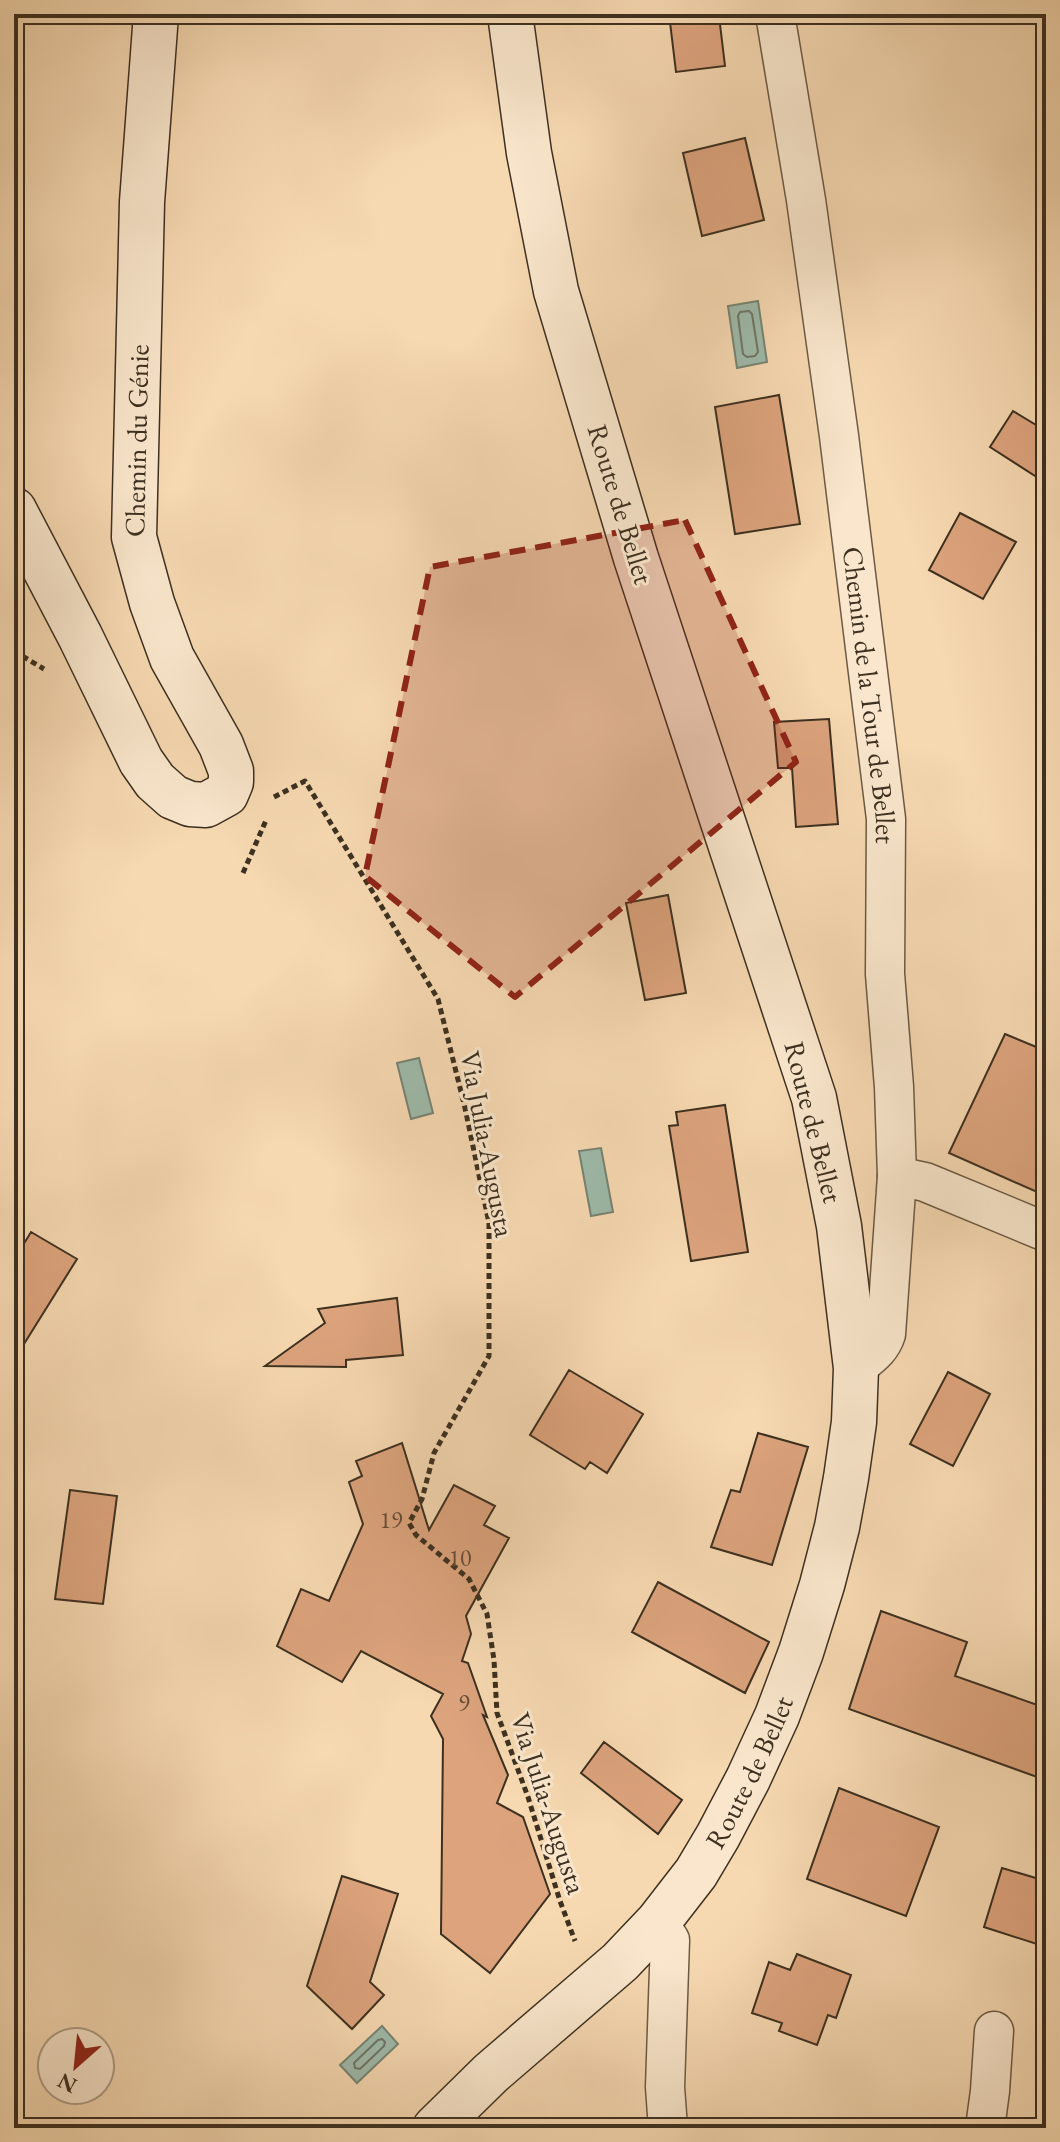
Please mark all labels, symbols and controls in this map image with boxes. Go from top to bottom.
street label: Chemin du Génie [116,344,157,538]
street label: Route de Bellet [580,420,662,588]
street label: Chemin de la Tour de Bellet [835,544,904,844]
street label: Route de Bellet [777,1038,851,1207]
street label: Via Julia-Augusta [452,1048,524,1241]
house number: 19 [379,1504,403,1535]
house number: 10 [448,1542,472,1573]
house number: 9 [458,1687,470,1718]
street label: Route de Bellet [697,1691,801,1855]
street label: Via Julia-Augusta [503,1708,596,1899]
north arrow [36,2026,116,2106]
text: N [52,2066,82,2100]

